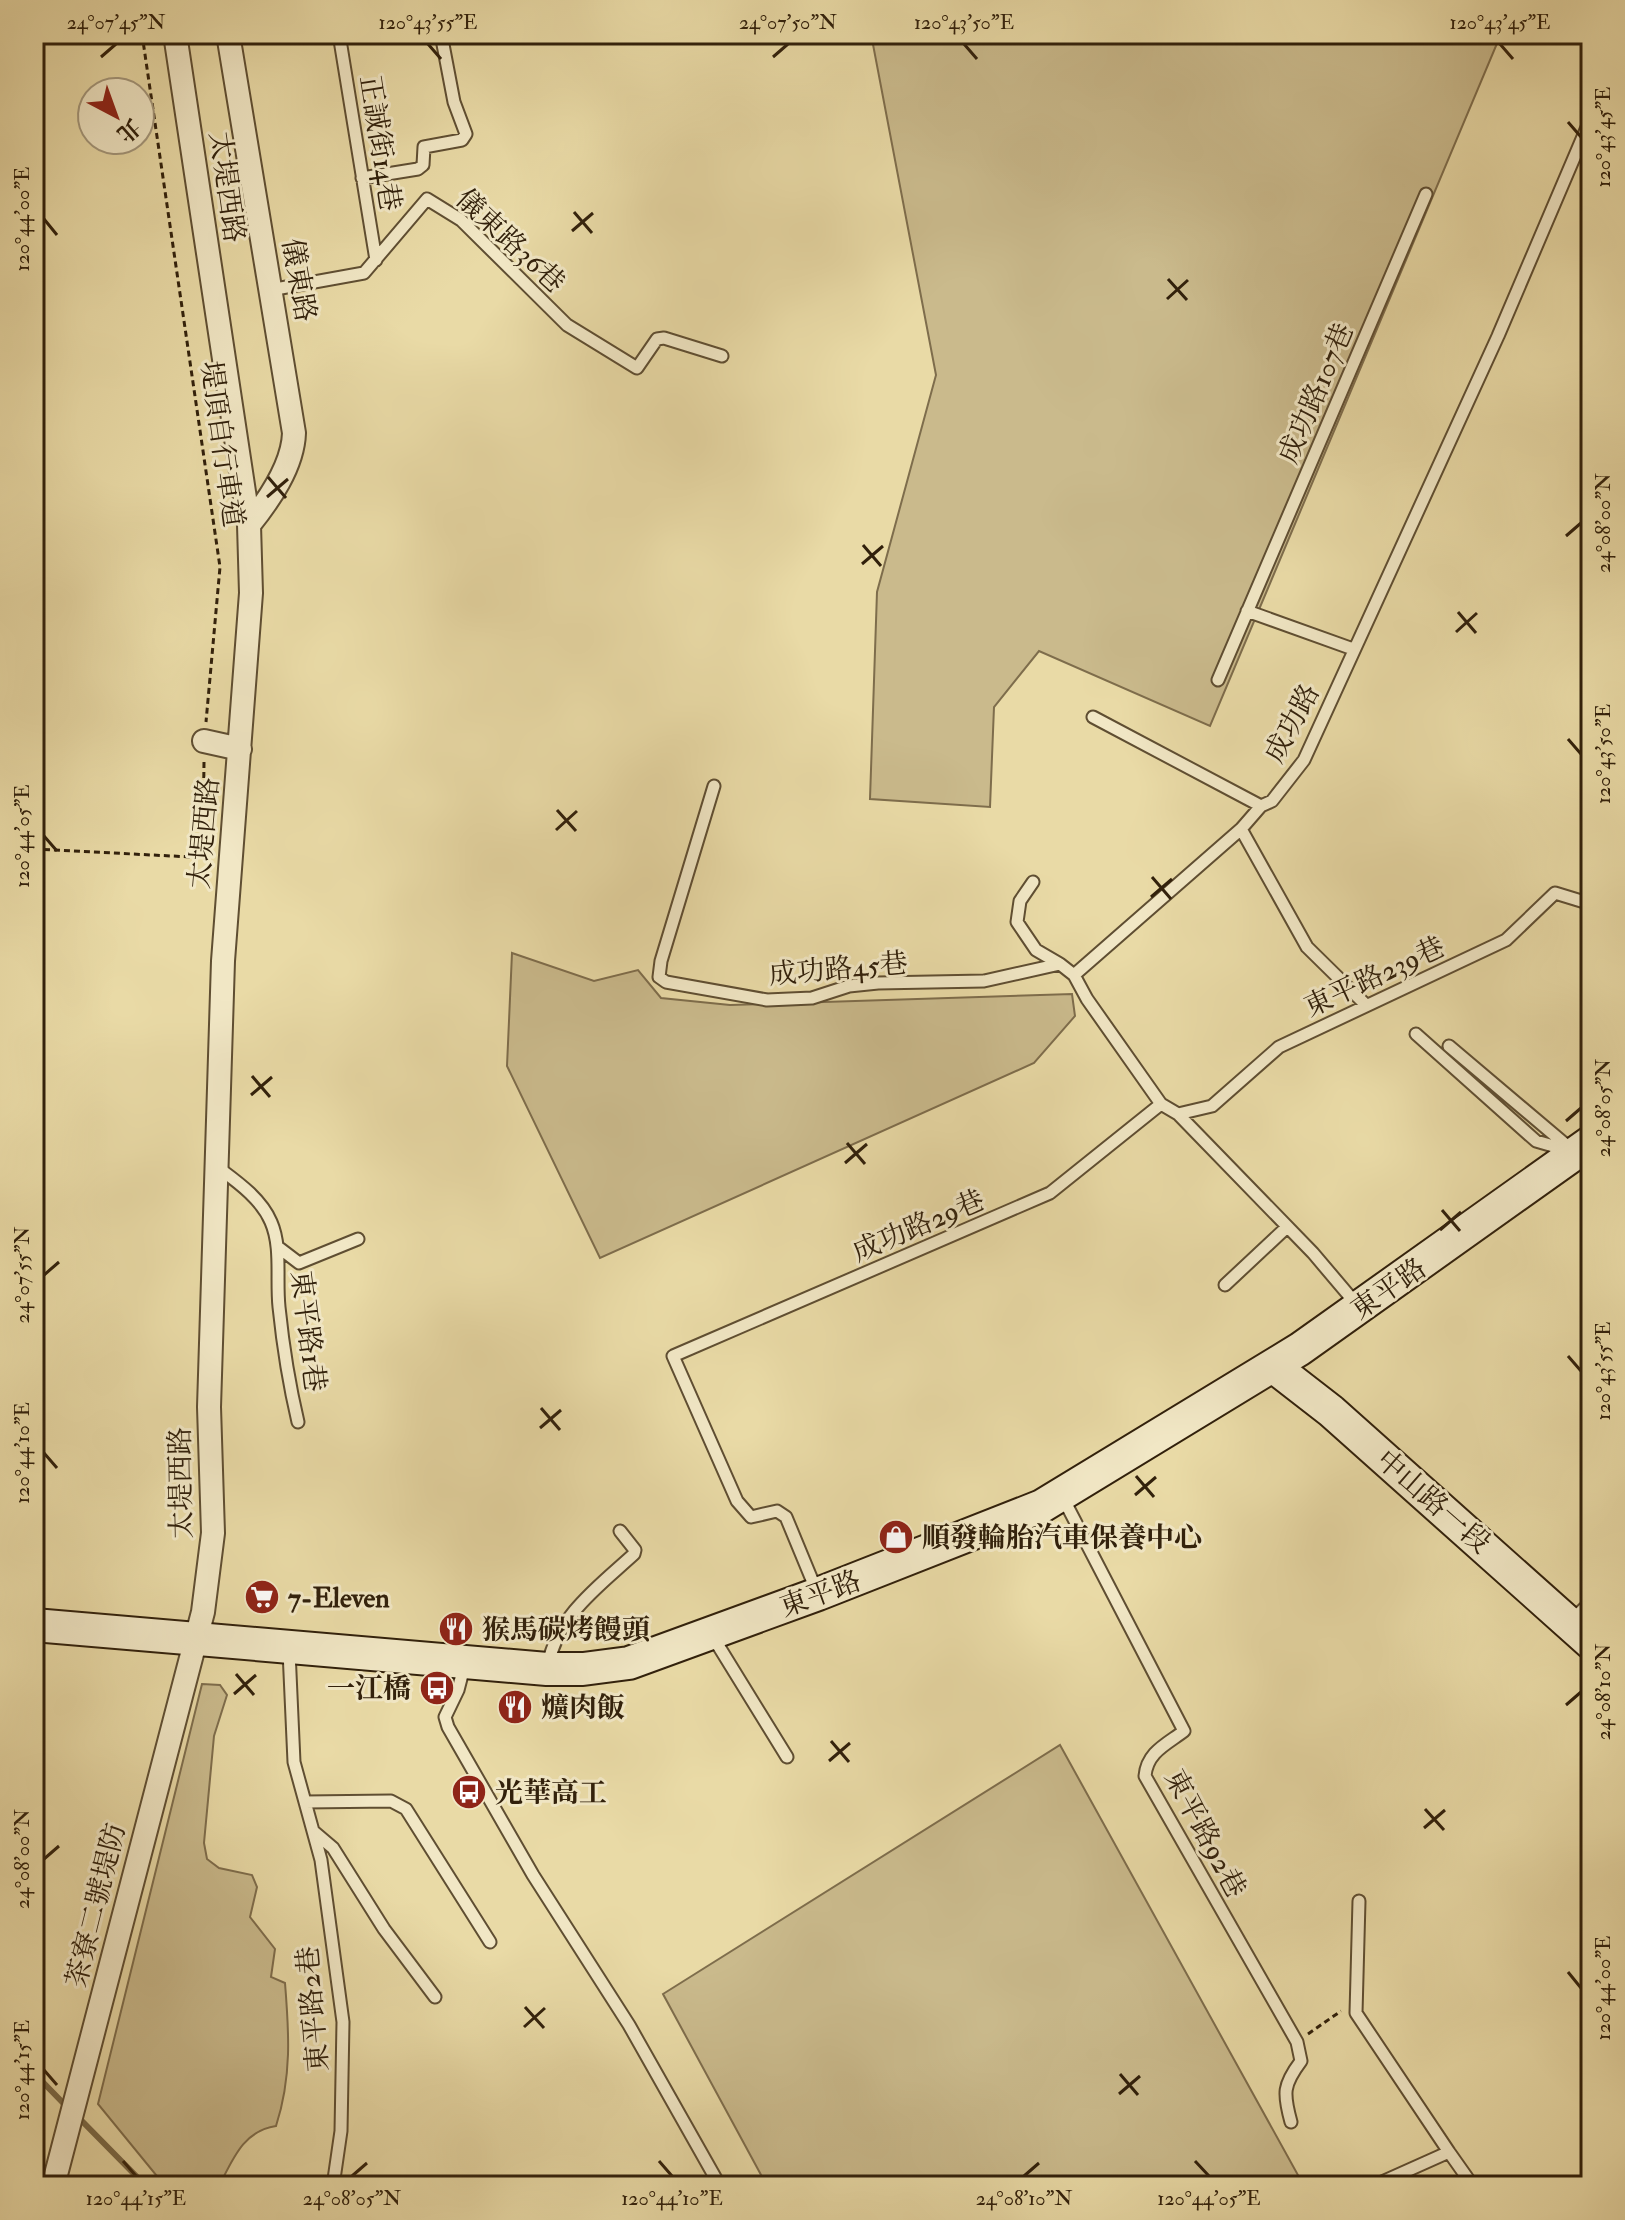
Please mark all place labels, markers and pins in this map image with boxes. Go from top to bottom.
shop icon: 順發輪胎汽車保養中心 [877,1518,915,1556]
place label: 順發輪胎汽車保養中心 [922,1521,1202,1556]
supermarket icon: 7-Eleven [243,1578,281,1616]
place label: 7-Eleven [288,1581,390,1616]
restaurant icon: 猴馬碳烤饅頭 [437,1610,475,1648]
place label: 猴馬碳烤饅頭 [482,1613,650,1648]
bus stop icon: 一江橋 [418,1669,456,1707]
place label: 一江橋 [327,1672,411,1707]
restaurant icon: 爌肉飯 [496,1688,534,1726]
place label: 爌肉飯 [541,1691,625,1726]
bus stop icon: 光華高工 [450,1773,488,1811]
place label: 光華高工 [495,1776,607,1811]

